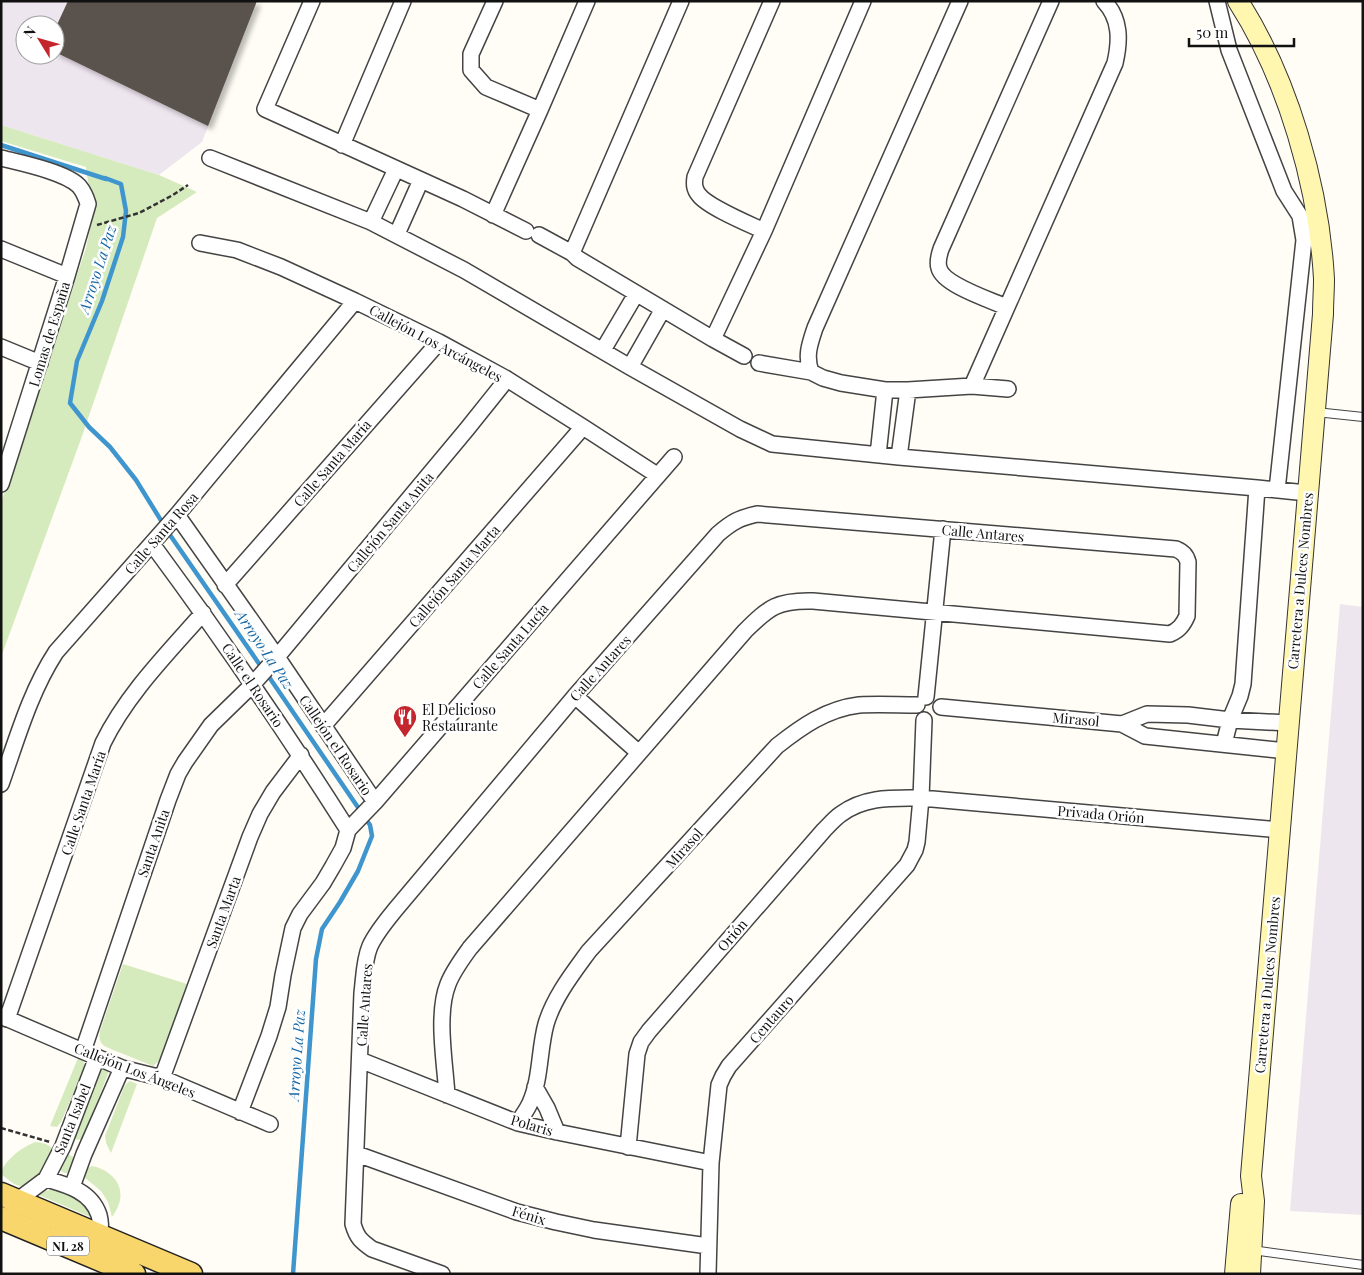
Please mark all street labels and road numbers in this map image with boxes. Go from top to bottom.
street label: Lomas de España [24,279,74,389]
street label: Callejón Los Arcángeles [366,300,506,386]
street label: Calle Santa María [289,415,375,511]
street label: Callejón Santa Anita [342,468,438,576]
street label: Calle Santa Rosa [120,488,202,578]
street label: Carretera a Dulces Nombres [1283,492,1317,670]
street label: Calle Antares [941,520,1025,546]
street label: Callejón Santa Marta [404,521,504,631]
street label: Calle Santa Lucía [468,599,552,693]
street label: Calle Antares [565,631,635,705]
street label: Calle el Rosario [218,639,288,731]
street label: Callejón el Rosario [295,691,377,799]
street label: Mirasol [1052,707,1100,731]
street label: Calle Santa María [56,748,110,858]
street label: Privada Orión [1057,801,1146,827]
street label: Santa Anita [132,806,174,880]
street label: Mirasol [661,824,707,872]
street label: Santa Marta [201,873,245,951]
street label: Carretera a Dulces Nombres [1250,896,1284,1074]
street label: Orión [713,914,752,955]
street label: Calle Antares [352,963,376,1047]
street label: Centauro [745,990,798,1047]
street label: Callejón Los Ángeles [72,1038,198,1102]
street label: Santa Isabel [49,1081,95,1157]
street label: Polaris [509,1110,555,1140]
street label: Fénix [510,1201,549,1229]
road number: NL 28 [47,1236,89,1256]

